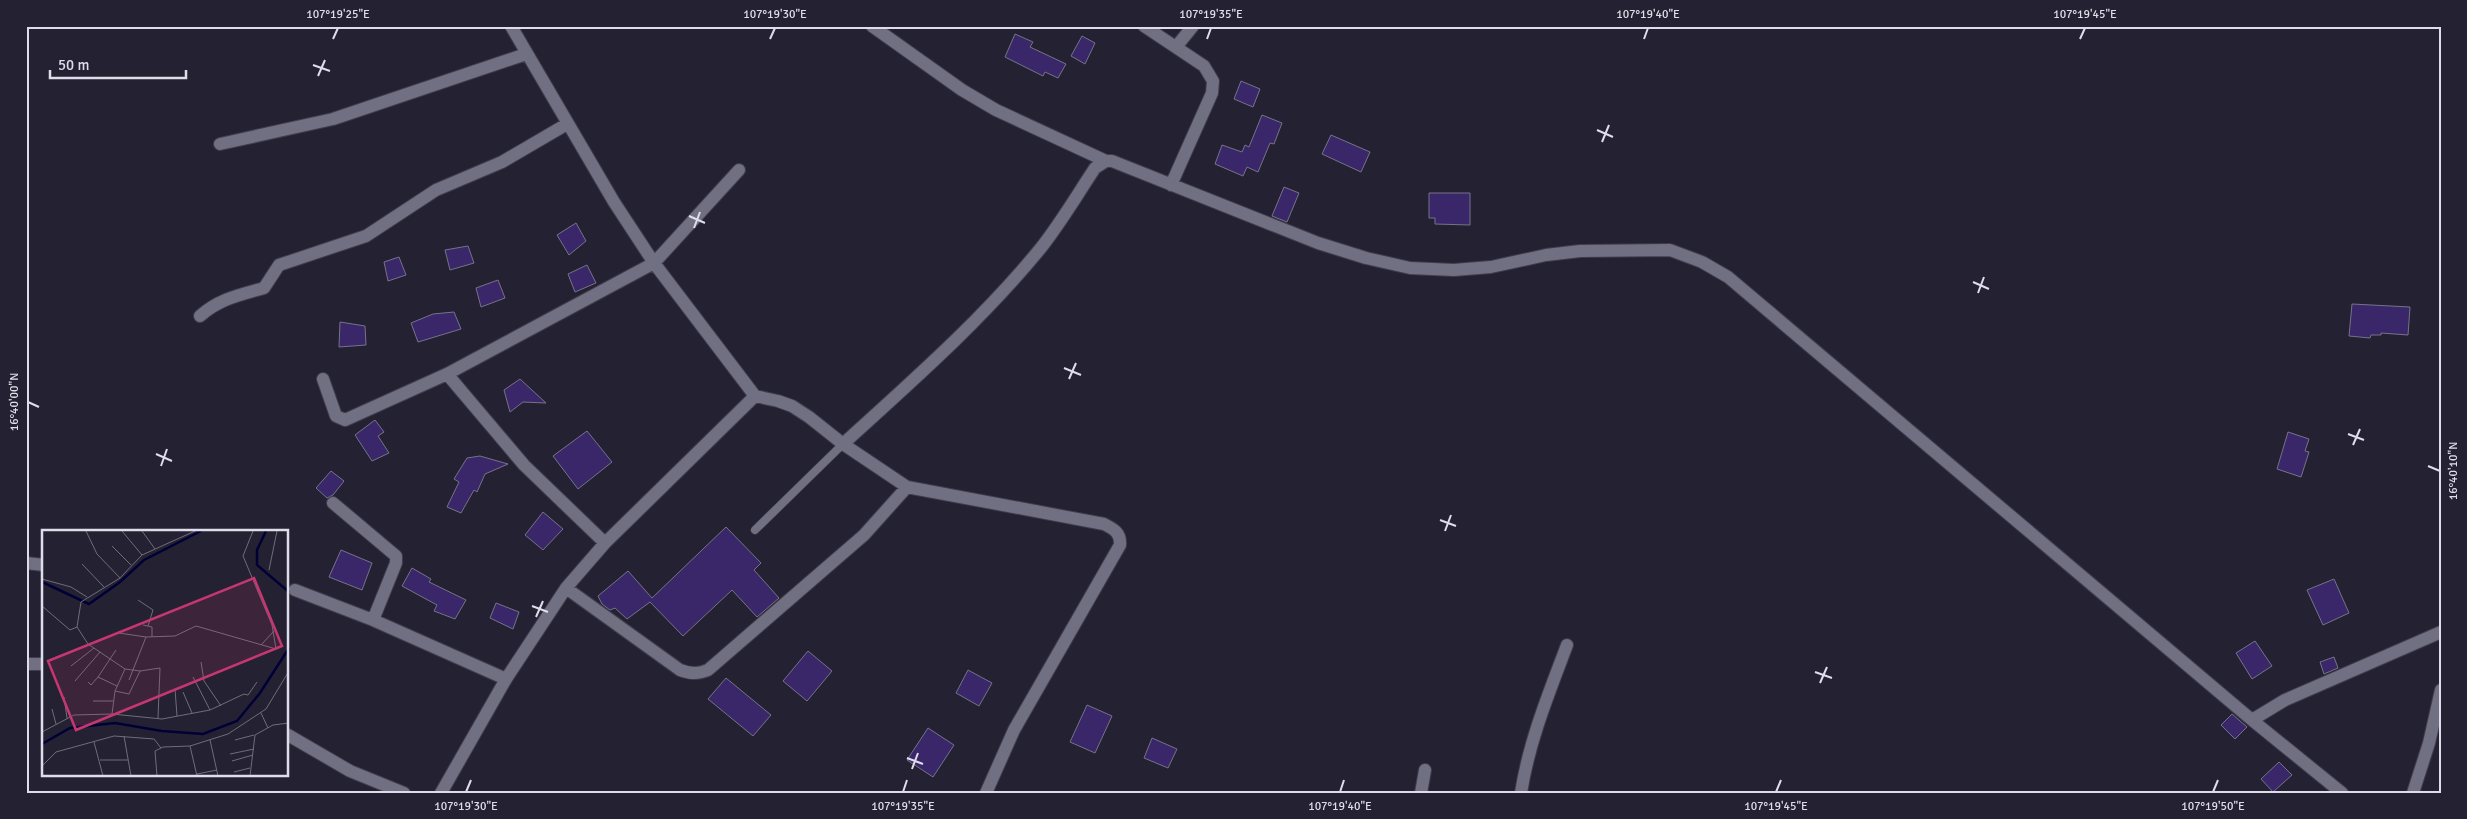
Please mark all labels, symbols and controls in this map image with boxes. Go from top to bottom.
text: 107°19'25"E [306,7,370,22]
text: 107°19'30"E [743,7,807,22]
text: 107°19'35"E [1179,7,1243,22]
text: 107°19'40"E [1616,7,1680,22]
text: 107°19'45"E [2053,7,2117,22]
scale bar [50,48,186,80]
text: 50 m [58,56,89,74]
text: 16°40'00"N [7,373,22,431]
text: 16°40'10"N [2446,442,2461,500]
inset map [42,530,289,776]
text: 107°19'30"E [434,799,498,814]
text: 107°19'35"E [871,799,935,814]
text: 107°19'40"E [1308,799,1372,814]
text: 107°19'45"E [1744,799,1808,814]
text: 107°19'50"E [2181,799,2245,814]

